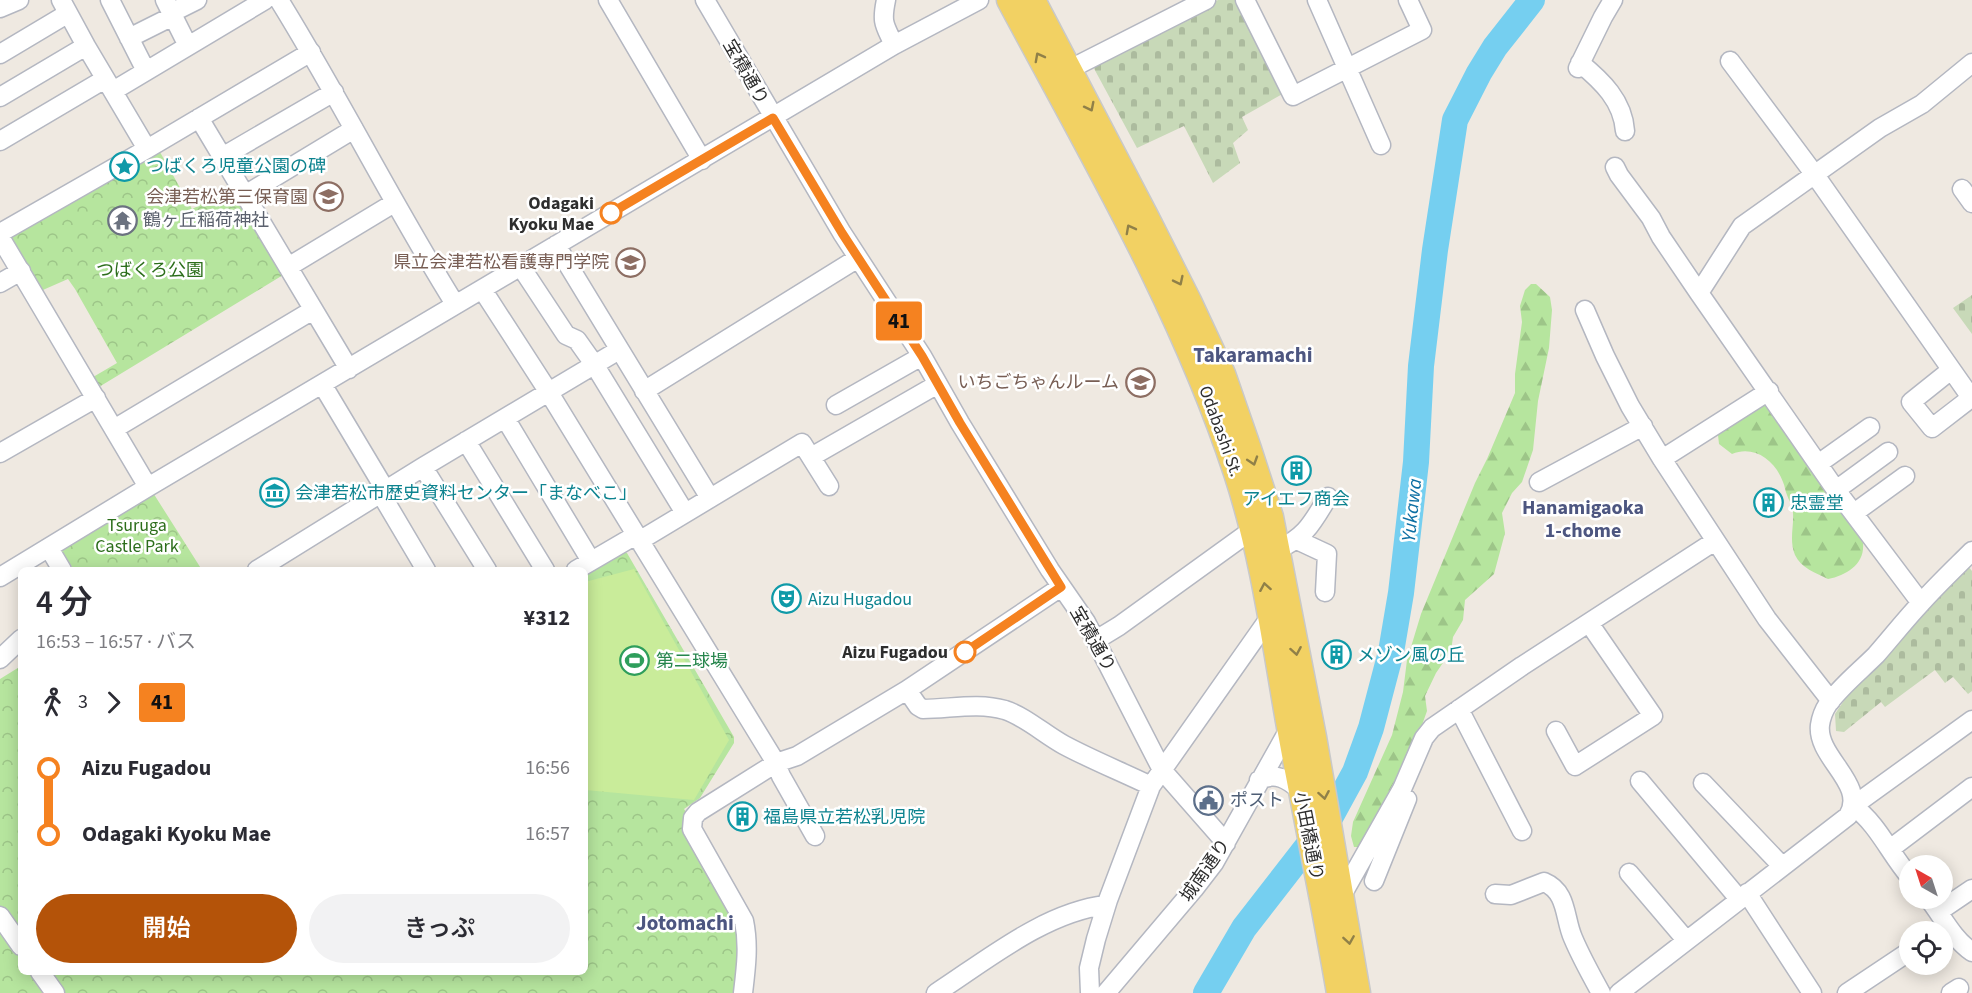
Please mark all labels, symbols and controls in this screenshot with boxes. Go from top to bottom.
street label: 宝積通り [717,35,774,110]
one-way arrow [1035,53,1046,63]
one-way arrow [1083,101,1094,112]
place icon: つばくろ児童公園の碑 [109,150,141,182]
place label: つばくろ児童公園の碑 [146,154,326,179]
school or university icon: 会津若松第三保育園 [313,181,345,213]
place label: 会津若松第三保育園 [146,185,308,210]
place label: Odagaki Kyoku Mae [508,191,594,237]
marker: Odagaki Kyoku Mae [600,202,622,224]
temple icon: 鶴ヶ丘稲荷神社 [106,204,138,236]
place label: 鶴ヶ丘稲荷神社 [143,208,269,233]
one-way arrow [1126,225,1137,236]
school or university icon: 県立会津若松看護専門学院 [614,246,646,278]
place label: 県立会津若松看護専門学院 [393,250,609,275]
park label: つばくろ公園 [96,258,204,283]
one-way arrow [1171,275,1183,286]
line badge: 41 [872,302,926,340]
text: 41 [888,306,910,336]
district label: Takaramachi [1193,340,1313,370]
school or university icon: いちごちゃんルーム [1124,366,1156,398]
place label: いちごちゃんルーム [958,370,1119,395]
street label: Odabashi St. [1193,382,1249,480]
building icon: アイエフ商会 [1280,454,1312,486]
one-way arrow [1246,455,1258,466]
museum icon: 会津若松市歴史資料センター「まなべこ」 [258,477,290,509]
water label: Yukawa [1395,477,1429,543]
place label: 会津若松市歴史資料センター「まなべこ」 [295,481,637,506]
place label: アイエフ商会 [1243,487,1349,512]
building icon: 忠霊堂 [1753,487,1785,519]
place label: 忠霊堂 [1790,491,1844,516]
district label: Hanamigaoka 1-chome [1522,494,1644,545]
park label: Tsuruga Castle Park [95,513,179,559]
text: 4 分 [36,579,93,626]
theatre icon: Aizu Hugadou [771,583,803,615]
one-way arrow [1259,583,1272,593]
place label: Aizu Hugadou [808,587,912,612]
text: ¥312 [524,602,570,634]
street label: 宝積通り [1064,602,1121,677]
text: 16:53 – 16:57 · バス [36,628,196,656]
building icon: メゾン風の丘 [1320,639,1352,671]
place label: Aizu Fugadou [841,640,948,665]
marker: Aizu Fugadou [954,641,976,663]
place label: メゾン風の丘 [1357,643,1465,668]
sports icon: 第二球場 [619,645,651,677]
one-way arrow [1289,646,1302,656]
place label: 第二球場 [656,649,728,674]
icon: walk [36,686,69,719]
icon: forward [97,686,130,719]
text: 41 [151,687,173,717]
text: 3 [78,688,88,716]
text: Aizu Fugadou [82,752,211,784]
text: 16:56 [525,754,570,782]
public building icon: ポスト [1193,784,1225,816]
place label: ポスト [1230,788,1284,813]
one-way arrow [1317,789,1330,799]
street label: 小田橋通り [1288,790,1329,883]
building icon: 福島県立若松乳児院 [726,801,758,833]
place label: 福島県立若松乳児院 [763,805,925,830]
text: Odagaki Kyoku Mae [82,818,271,850]
text: 16:57 [525,820,570,848]
street label: 城南通り [1175,834,1236,907]
north arrow [1899,855,1953,909]
map controls [1899,855,1953,975]
button: 開始 [36,894,297,963]
button: きっぷ [309,894,570,963]
district label: Jotomachi [636,908,734,938]
button: locate [1899,921,1953,975]
one-way arrow [1342,935,1355,945]

